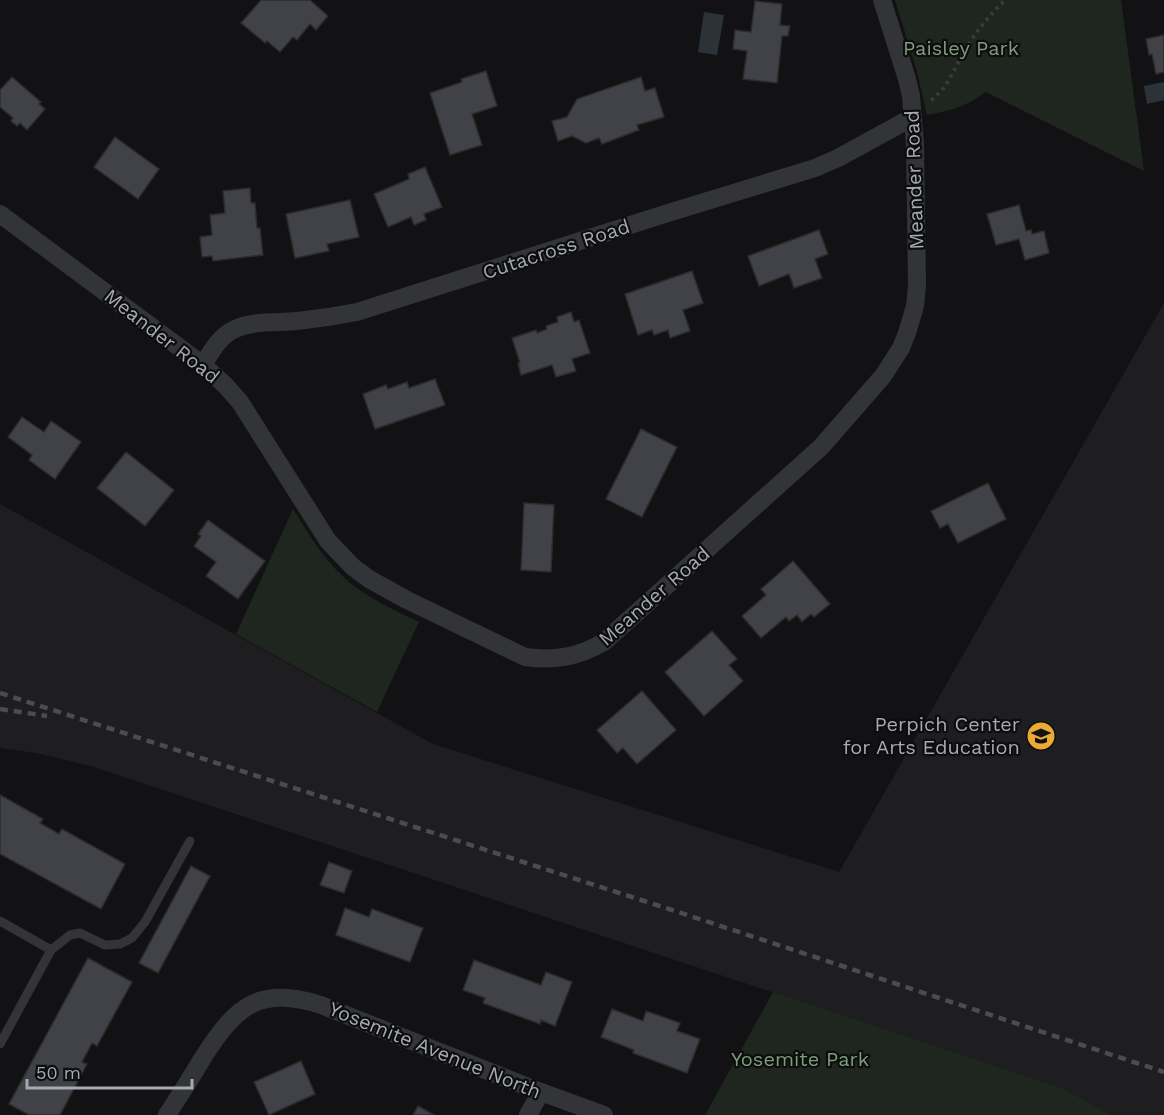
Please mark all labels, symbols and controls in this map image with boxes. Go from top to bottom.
park label: Paisley Park [903,36,1019,60]
street label: Meander Road [900,110,928,250]
street label: Cutacross Road [479,214,633,284]
street label: Meander Road [100,284,224,388]
street label: Meander Road [593,541,715,651]
place label: Perpich Center for Arts Education [843,712,1020,759]
school or university icon: Perpich Center for Arts Education [1025,720,1057,752]
street label: Yosemite Avenue North [325,996,545,1104]
park label: Yosemite Park [731,1047,869,1071]
scale bar [27,1052,192,1090]
text: 50 m [36,1062,81,1083]

